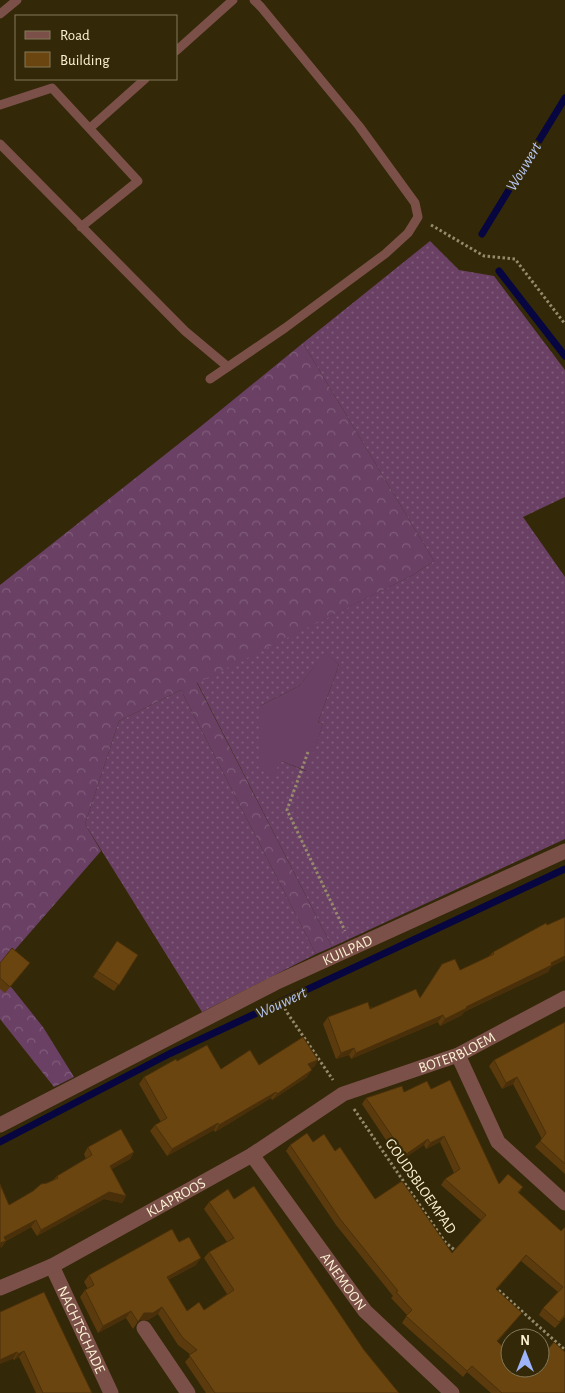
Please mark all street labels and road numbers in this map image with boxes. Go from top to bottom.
street label: KUILPAD [320,933,375,968]
street label: BOTERBLOEM [417,1030,498,1076]
street label: GOUDSBLOEMPAD [382,1136,459,1237]
street label: KLAPROOS [144,1175,208,1220]
street label: ANEMOON [317,1250,369,1313]
street label: NACHTSCHADE [54,1284,108,1376]

